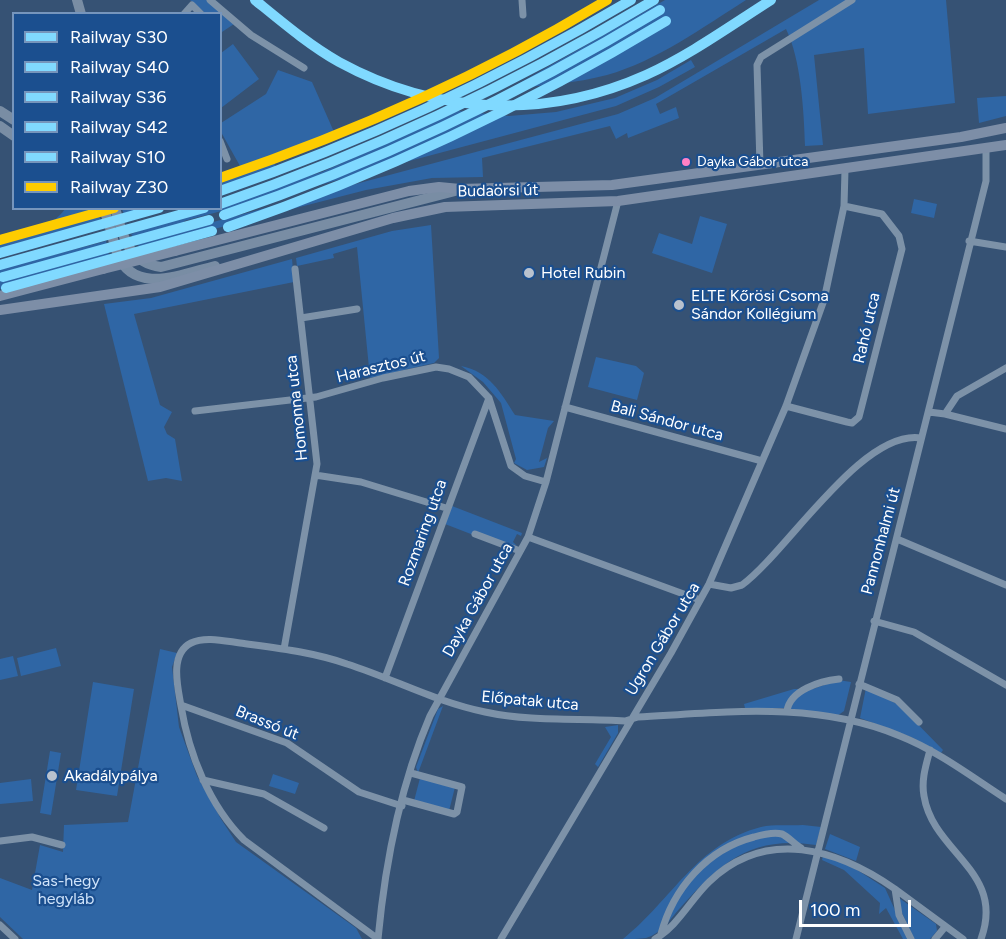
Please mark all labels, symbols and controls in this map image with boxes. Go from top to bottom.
legend [12,12,222,210]
text: Railway S30 [70,26,168,48]
text: Railway S40 [70,56,169,78]
text: Railway S36 [70,86,166,108]
text: Railway S42 [70,116,168,138]
text: Railway S10 [70,146,165,168]
place label: Dayka Gábor utca [697,154,808,170]
marker: Dayka Gábor utca [680,156,692,168]
text: Railway Z30 [70,176,168,198]
street label: Budaörsi út [457,181,539,201]
place label: Hotel Rubin [541,263,625,283]
marker: Hotel Rubin [522,266,536,280]
place label: ELTE Kőrösi Csoma Sándor Kollégium [691,286,829,324]
street label: Rahó utca [850,291,884,365]
marker: ELTE Kőrösi Csoma Sándor Kollégium [672,298,686,312]
street label: Harasztos út [335,347,427,387]
street label: Homonna utca [282,354,312,462]
street label: Bali Sándor utca [609,397,725,445]
street label: Rozmaring utca [395,477,451,589]
street label: Pannonhalmi út [857,485,905,597]
street label: Dayka Gábor utca [439,540,517,660]
street label: Ugron Gábor utca [622,579,704,699]
street label: Előpatak utca [481,687,579,715]
street label: Brassó út [233,702,301,744]
place label: Akadálypálya [64,766,158,786]
marker: Akadálypálya [45,769,59,783]
park label: Sas-hegy hegyláb [32,871,100,909]
scale bar [802,888,914,926]
text: 100 m [810,899,860,921]

